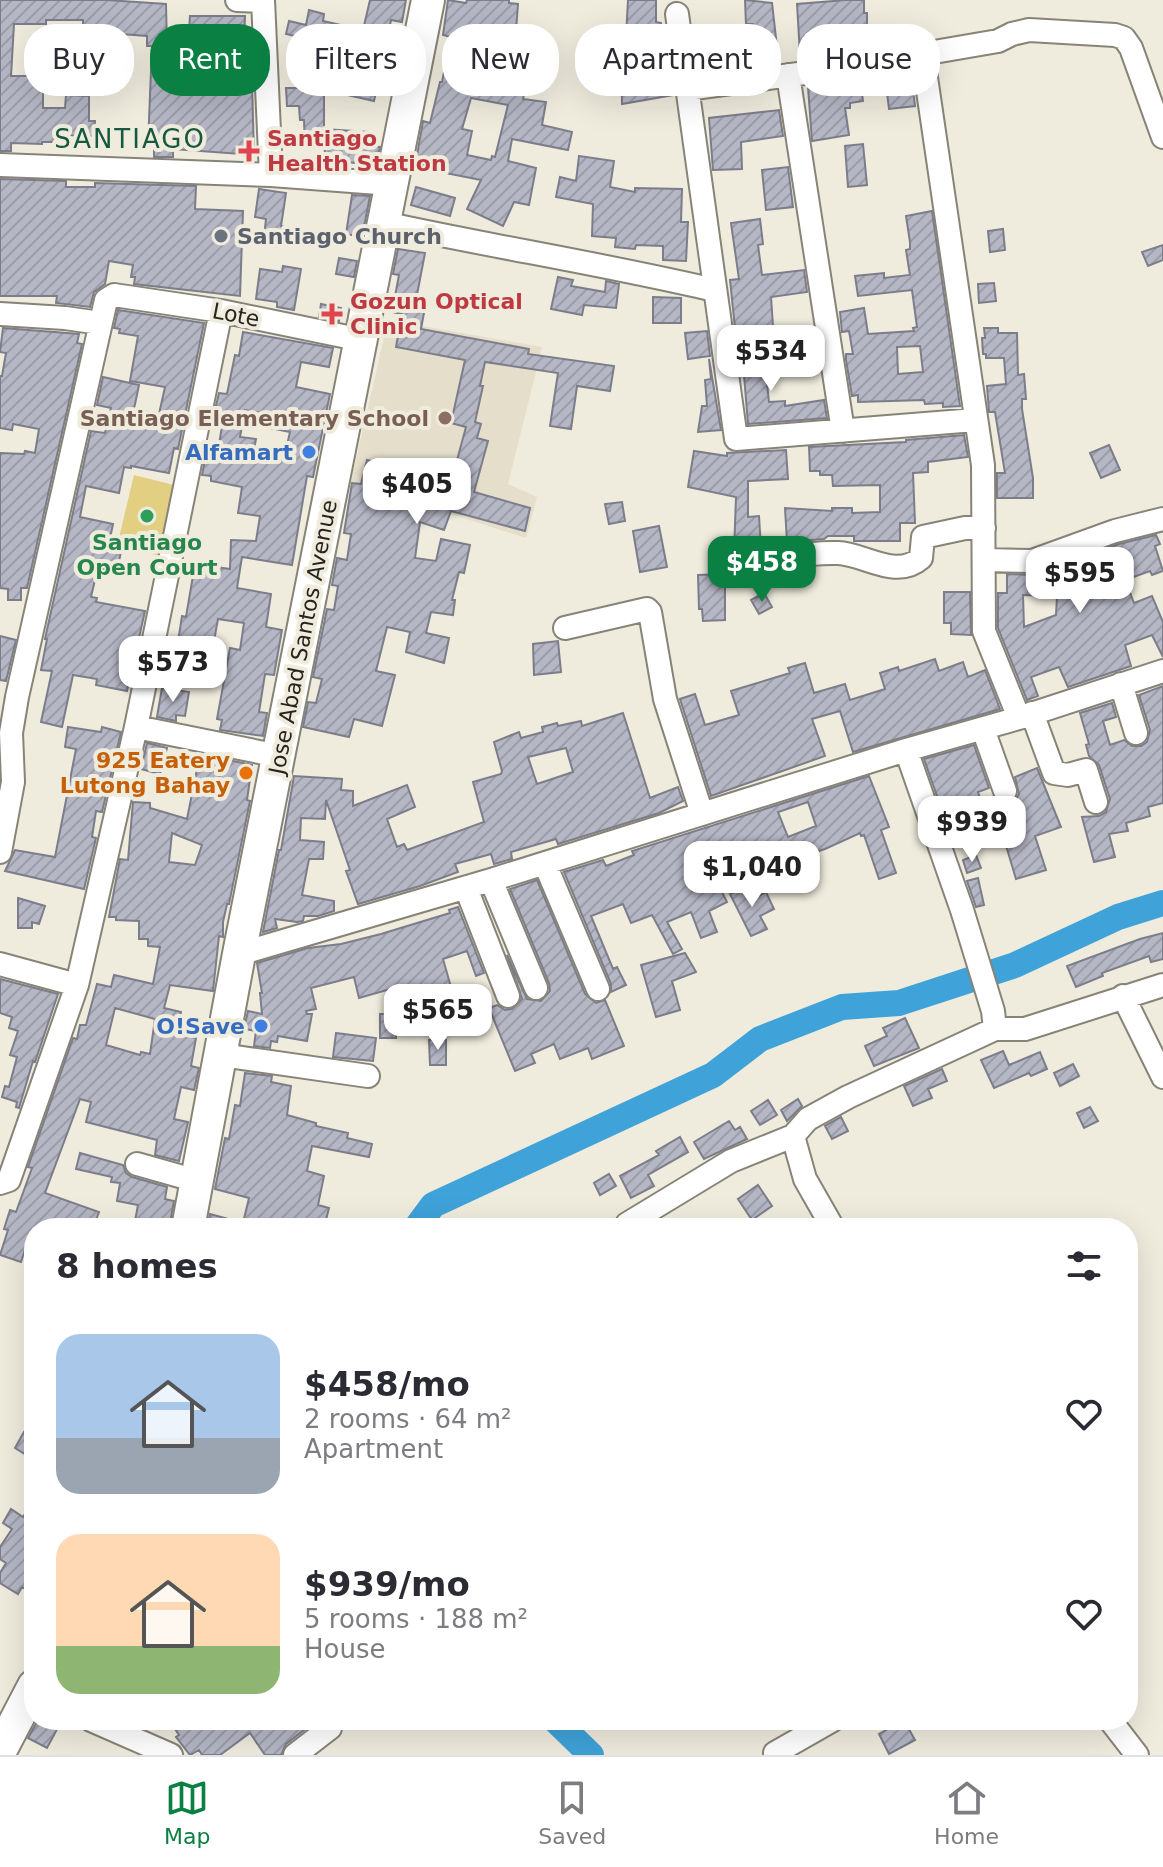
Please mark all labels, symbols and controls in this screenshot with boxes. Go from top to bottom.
chip: Buy [24,24,134,96]
chip: Rent [150,24,270,96]
chip: Filters [286,24,426,96]
chip: New [442,24,559,96]
chip: Apartment [575,24,781,96]
chip: House [797,24,940,96]
district label: SANTIAGO [54,124,206,154]
place label: Santiago Health Station [267,126,447,176]
marker: Santiago Health Station [238,140,260,162]
place label: Santiago Church [237,224,442,249]
marker: Santiago Church [212,227,230,245]
place label: Gozun Optical Clinic [350,289,523,339]
street label: Lote [210,298,262,332]
marker: Gozun Optical Clinic [321,303,343,325]
pin: $534 [724,325,818,393]
text: $534 [735,336,807,366]
place label: Santiago Elementary School [80,406,429,431]
marker: Santiago Elementary School [436,409,454,427]
place label: Alfamart [185,440,293,465]
marker: Alfamart [300,443,318,461]
pin: $405 [370,458,464,526]
text: $405 [381,469,453,499]
street label: Jose Abad Santos Avenue [264,498,342,778]
marker: Santiago Open Court [138,507,156,525]
place label: Santiago Open Court [77,530,218,580]
pin: $458 [715,536,809,604]
text: $458 [726,547,798,577]
pin: $595 [1033,547,1127,615]
text: $595 [1044,558,1116,588]
pin: $573 [126,636,220,704]
text: $573 [137,647,209,677]
place label: 925 Eatery Lutong Bahay [60,748,230,798]
marker: 925 Eatery Lutong Bahay [237,764,255,782]
pin: $939 [925,796,1019,864]
text: $939 [936,807,1008,837]
pin: $1,040 [687,841,817,909]
text: $1,040 [702,852,802,882]
pin: $565 [391,984,485,1052]
text: $565 [402,995,474,1025]
place label: O!Save [156,1014,245,1039]
marker: O!Save [252,1017,270,1035]
icon: filters [1062,1244,1106,1288]
text: 8 homes [56,1246,218,1286]
text: $458/mo [304,1364,470,1404]
icon: home [120,1366,216,1462]
icon: heart [1062,1392,1106,1436]
text: 2 rooms · 64 m² [304,1404,512,1434]
text: Apartment [304,1434,443,1464]
text: $939/mo [304,1564,470,1604]
icon: home [120,1566,216,1662]
icon: heart [1062,1592,1106,1636]
text: 5 rooms · 188 m² [304,1604,528,1634]
text: House [304,1634,385,1664]
tab: Map [164,1776,210,1849]
tab: Saved [538,1776,606,1849]
tab: Home [934,1776,999,1849]

